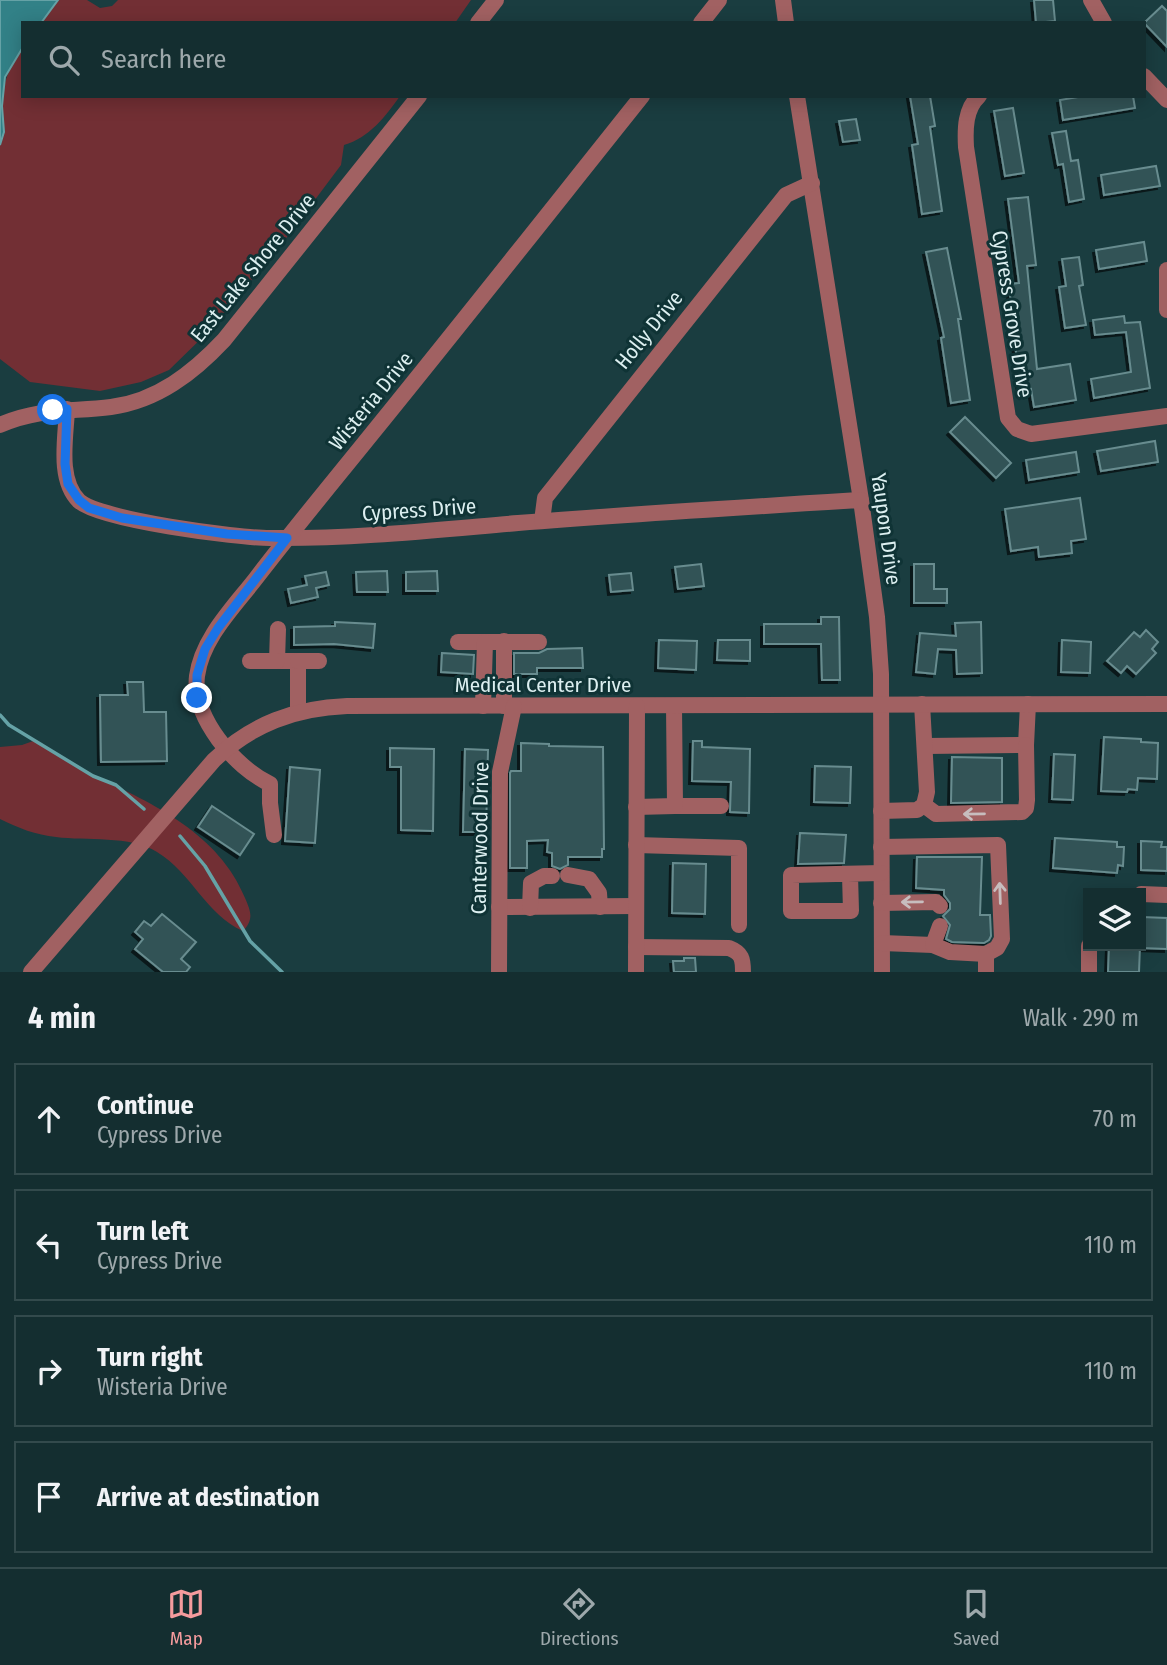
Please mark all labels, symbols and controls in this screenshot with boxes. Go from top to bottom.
search box [21,21,1146,98]
icon: search [45,41,83,79]
text: Search here [101,44,226,75]
street label: East Lake Shore Drive [185,188,321,348]
street label: Cypress Grove Drive [986,229,1038,399]
street label: Holly Drive [610,286,688,374]
street label: Wisteria Drive [323,346,419,456]
route start [37,394,68,425]
street label: Yaupon Drive [865,471,907,587]
street label: Cypress Drive [361,493,477,527]
street label: Medical Center Drive [455,672,631,698]
route end [181,682,212,713]
street label: Canterwood Drive [466,761,494,915]
one-way arrow [963,807,986,821]
one-way arrow [994,882,1007,905]
map controls [1083,888,1146,951]
button: layers [1083,888,1146,951]
one-way arrow [900,895,923,909]
text: 4 min [28,1000,96,1036]
text: Walk · 290 m [1023,1004,1139,1032]
text: Continue [97,1090,194,1121]
icon: ahead [30,1100,68,1138]
text: 70 m [1093,1105,1137,1133]
text: Cypress Drive [97,1121,222,1149]
text: Turn left [97,1216,189,1247]
icon: left [30,1226,68,1264]
text: 110 m [1084,1231,1137,1259]
text: Cypress Drive [97,1247,222,1275]
text: Turn right [97,1342,203,1373]
icon: right [30,1352,68,1390]
text: 110 m [1084,1357,1137,1385]
text: Wisteria Drive [97,1373,228,1401]
icon: arrive [30,1478,68,1516]
text: Arrive at destination [97,1482,320,1513]
tab: Map [167,1585,205,1650]
tab: Directions [540,1585,619,1650]
tab: Saved [953,1585,1000,1650]

